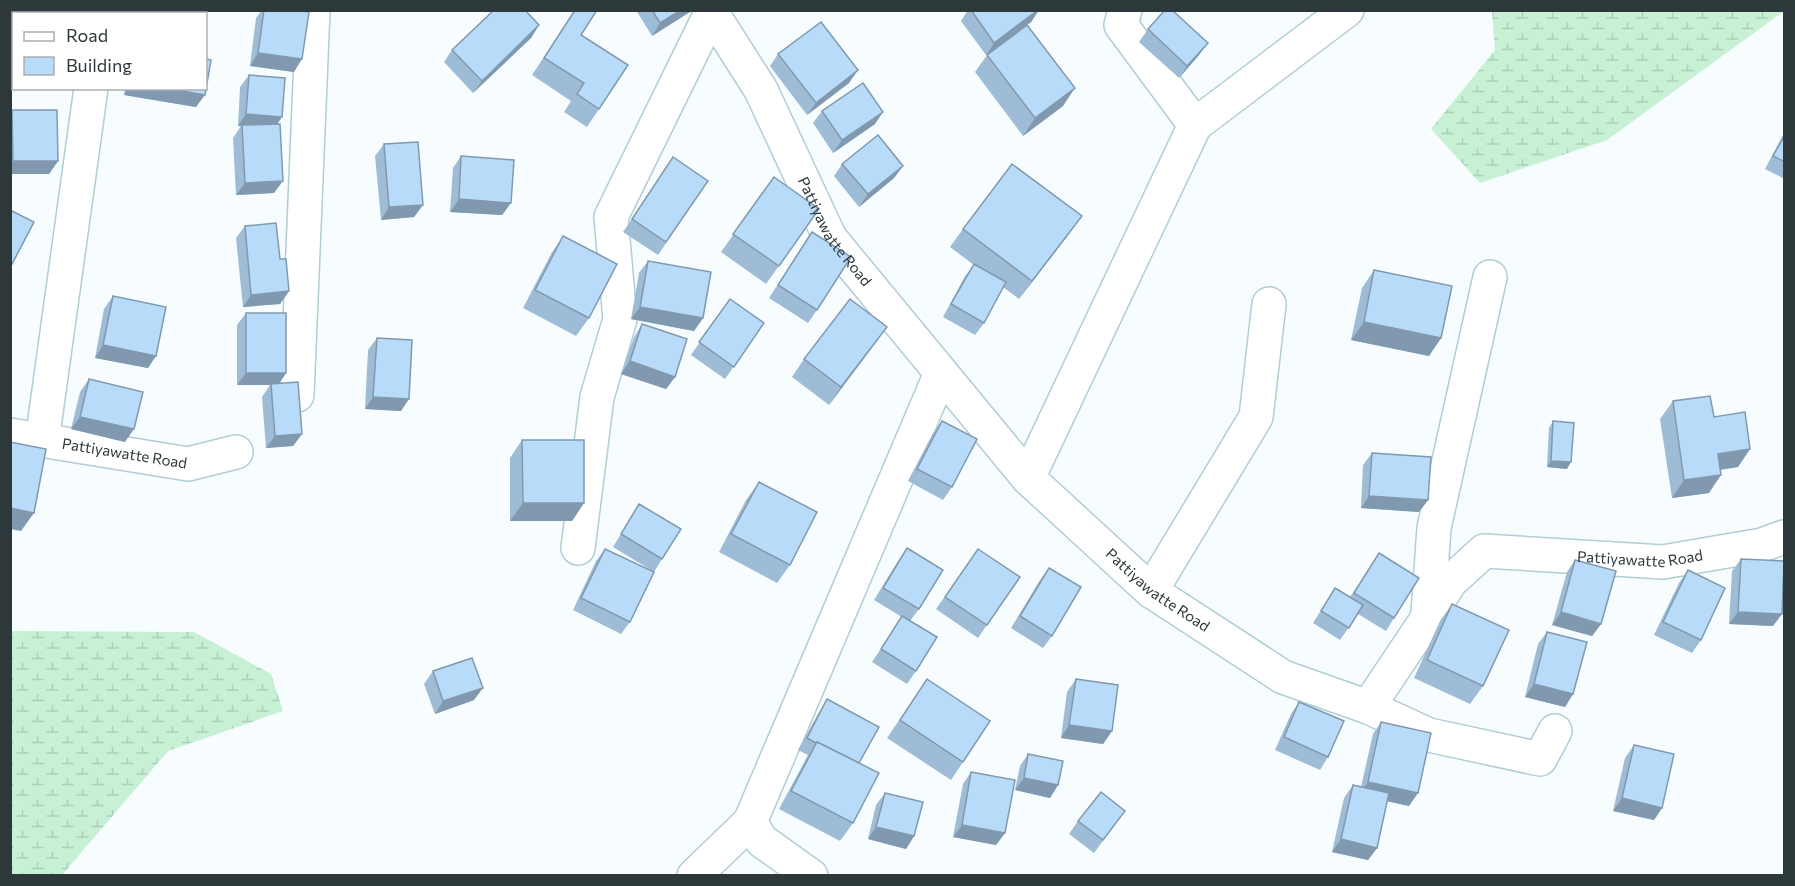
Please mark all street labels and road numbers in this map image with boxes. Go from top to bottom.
street label: Pattiyawatte Road [795,174,876,289]
street label: Pattiyawatte Road [61,434,189,472]
street label: Pattiyawatte Road [1102,544,1213,635]
street label: Pattiyawatte Road [1577,545,1704,570]

